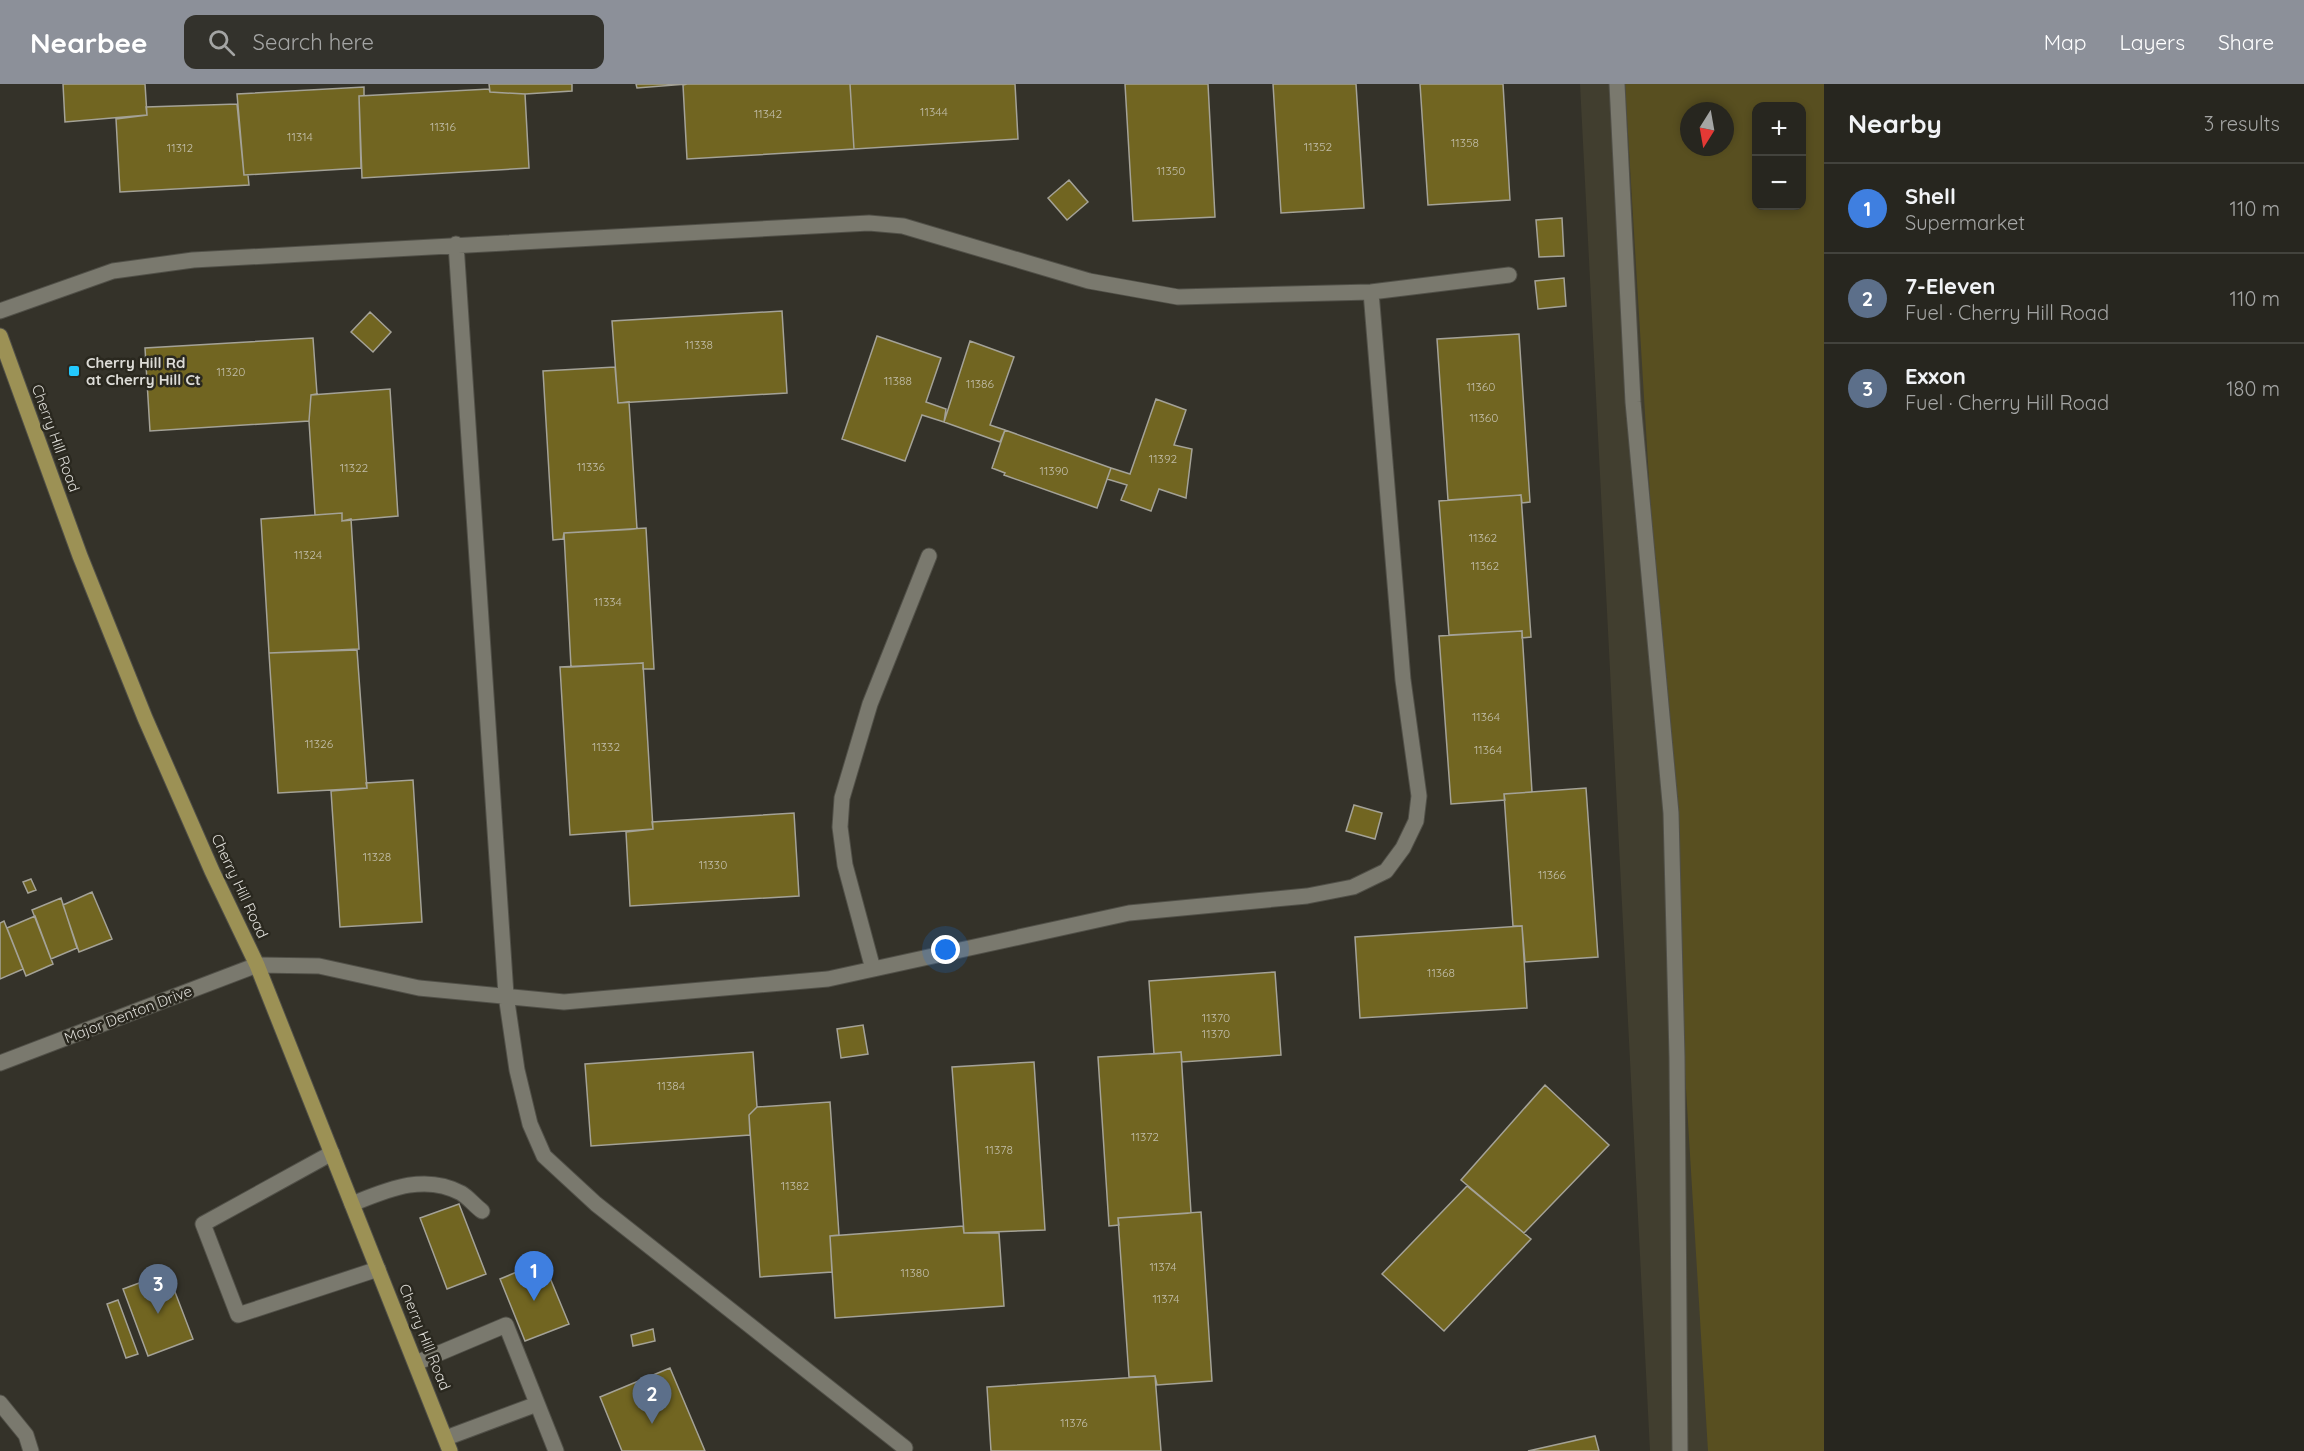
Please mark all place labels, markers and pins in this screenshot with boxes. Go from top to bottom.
place label: Cherry Hill Rd at Cherry Hill Ct [86,353,201,389]
marker: Cherry Hill Rd at Cherry Hill Ct [67,364,81,378]
pin: 1 [514,1252,554,1301]
pin: 3 [138,1264,178,1314]
pin: 2 [632,1374,672,1424]

